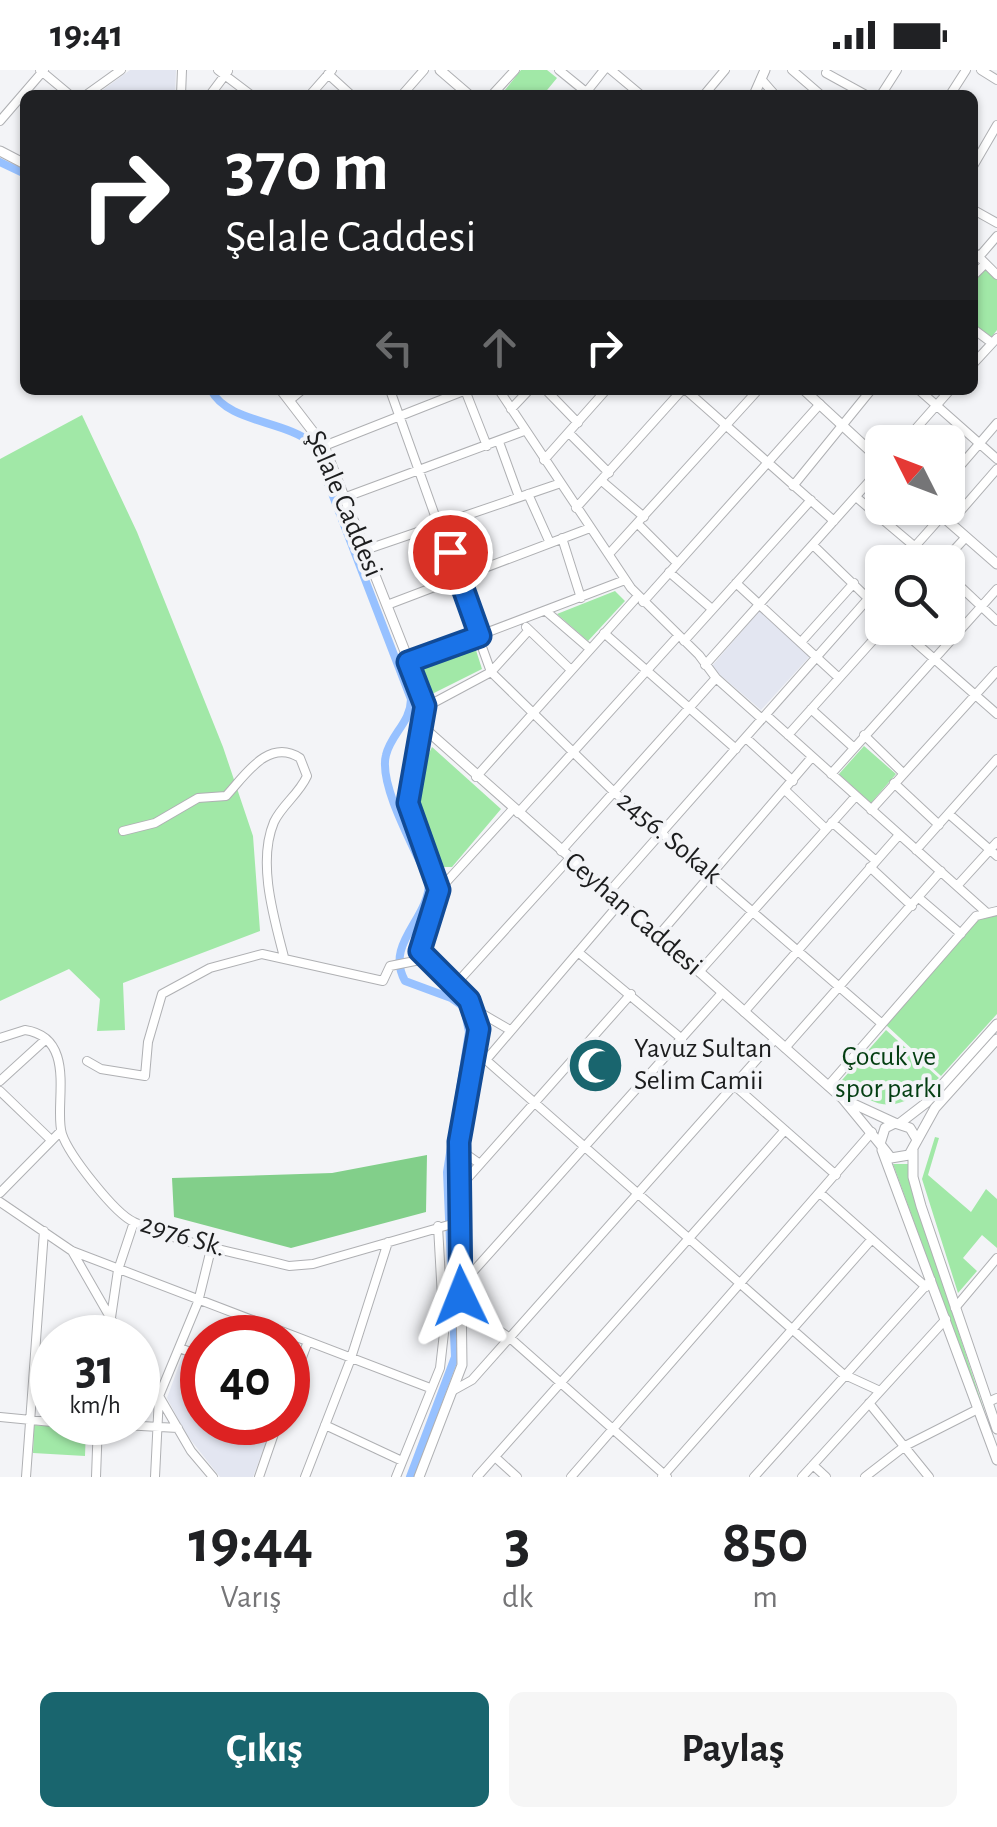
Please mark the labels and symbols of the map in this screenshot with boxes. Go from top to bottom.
north arrow [865,425,965,525]
street label: Şelale Caddesi [301,427,387,581]
pin [408,510,493,595]
street label: 2456. Sokak [612,787,727,890]
street label: Ceyhan Caddesi [559,847,707,981]
mosque icon: Yavuz Sultan Selim Camii [565,1035,625,1095]
place label: Yavuz Sultan Selim Camii [634,1035,772,1095]
park label: Çocuk ve spor parkı [835,1043,943,1103]
street label: 2976 Sk. [137,1210,229,1262]
position arrow [409,1244,513,1348]
speed limit sign: 40 [180,1315,310,1445]

